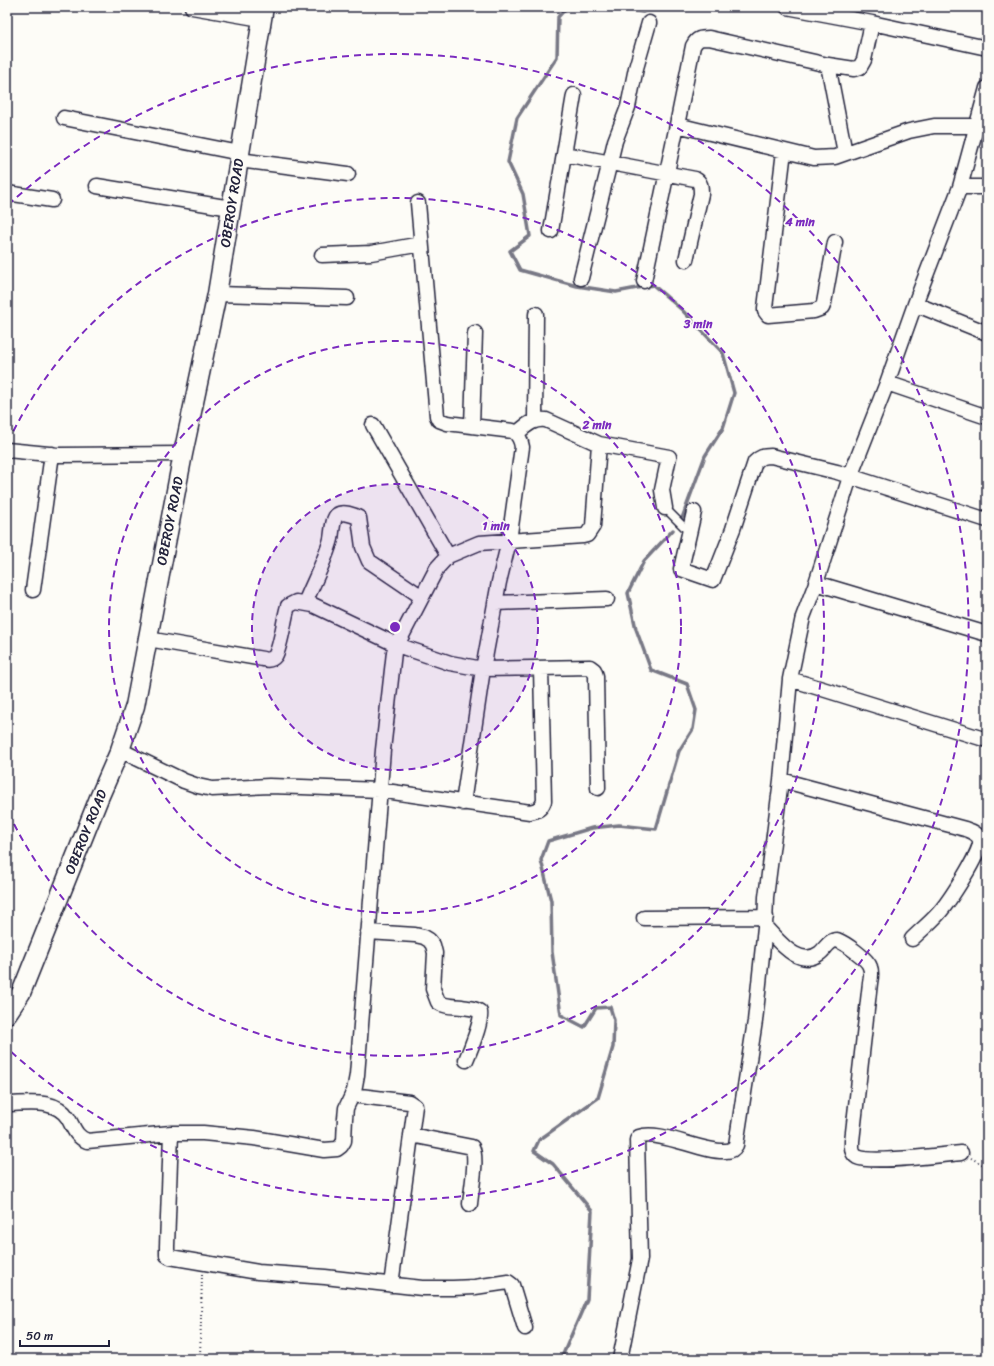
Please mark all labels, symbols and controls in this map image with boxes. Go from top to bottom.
street label: OBEROY ROAD [213,156,251,249]
text: 4 min [784,211,815,233]
text: 3 min [683,313,713,335]
text: 2 min [581,414,612,436]
street label: OBEROY ROAD [149,474,191,567]
text: 1 min [482,515,510,537]
centre of rings [388,620,402,634]
street label: OBEROY ROAD [58,785,115,878]
scale bar [20,1322,109,1348]
text: 50 m [26,1325,53,1347]

